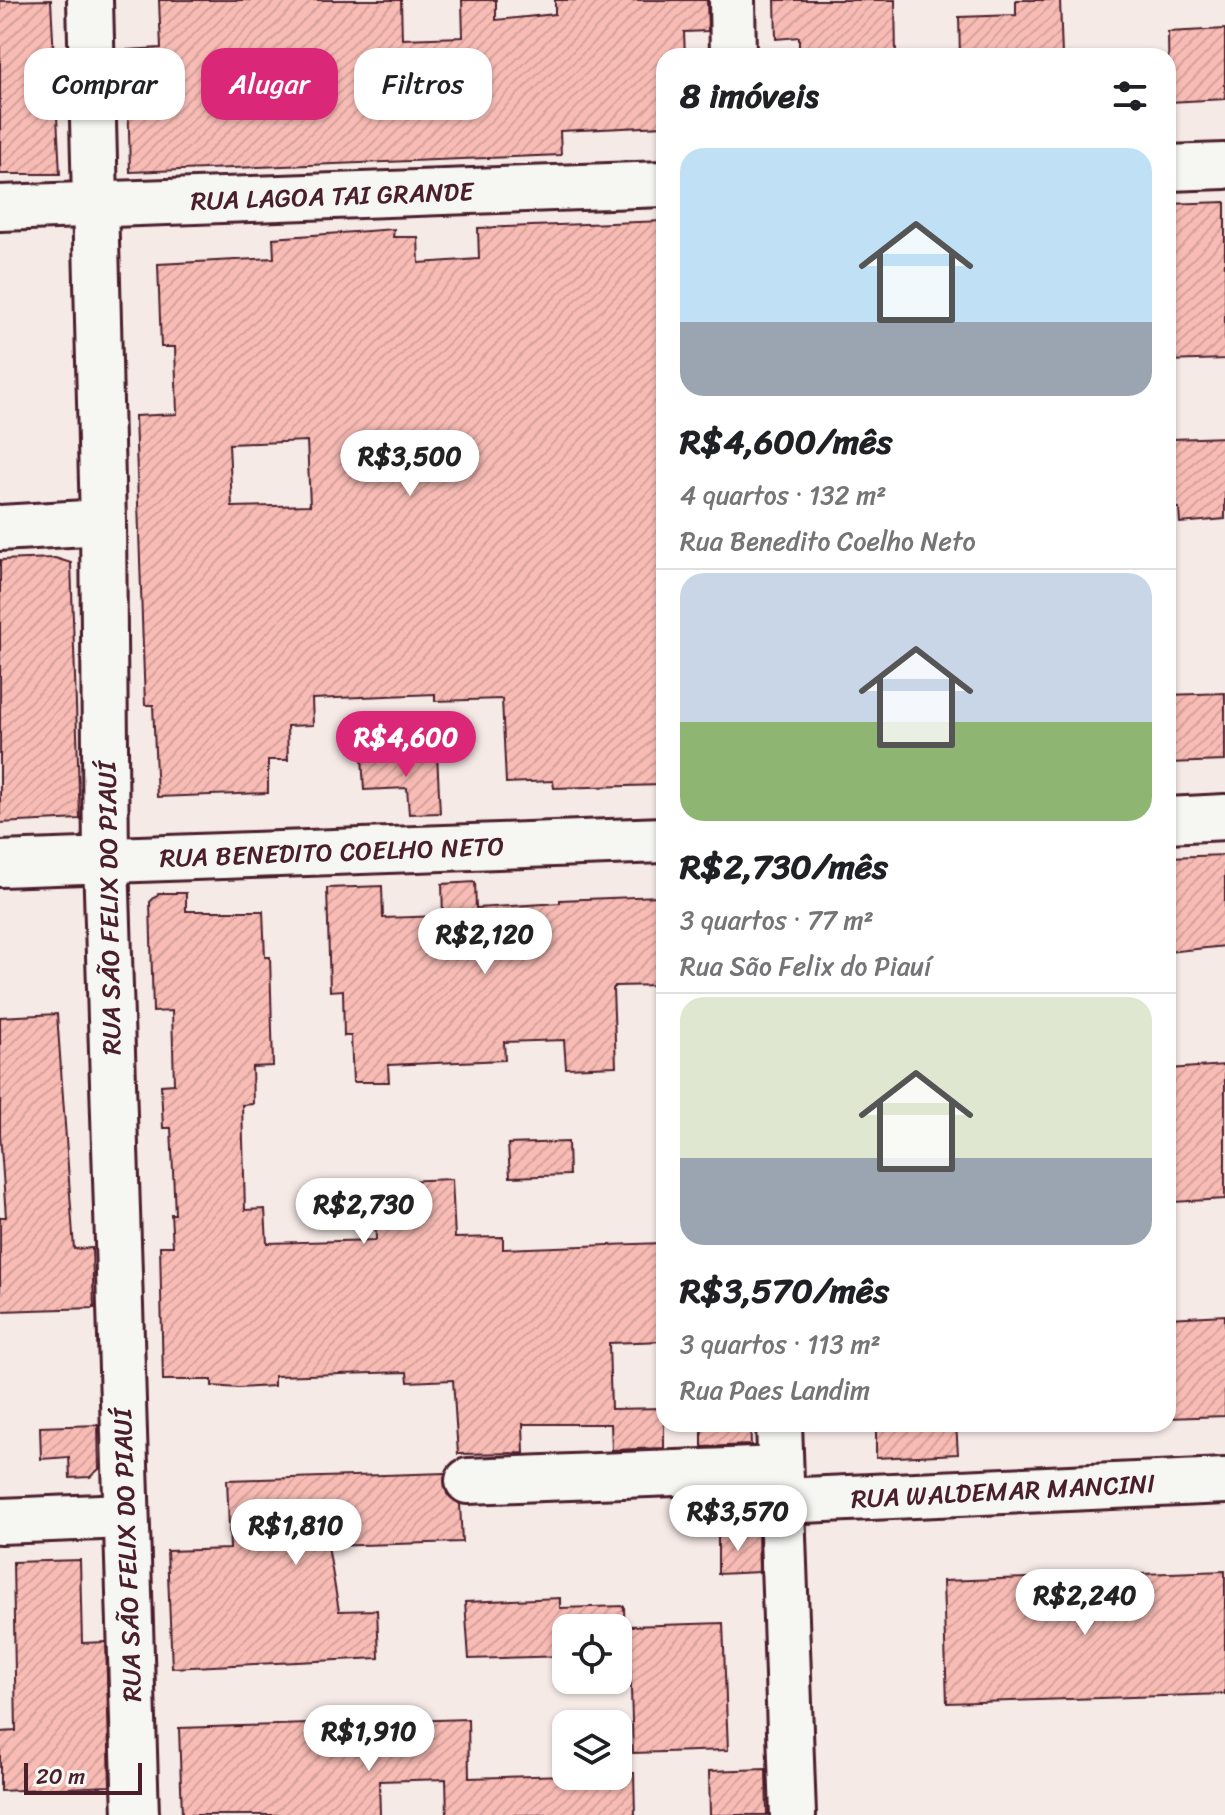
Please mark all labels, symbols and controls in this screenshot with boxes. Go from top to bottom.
chip: Comprar [24,48,185,120]
chip: Alugar [201,48,338,120]
chip: Filtros [354,48,492,120]
text: 8 imóveis [680,66,819,126]
icon: filters [1108,74,1152,118]
street label: RUA LAGOA TAI GRANDE [190,168,476,224]
icon: home [844,200,988,344]
text: R$4,600/mês [680,412,892,472]
pin: R$3,500 [336,430,484,498]
text: R$3,500 [358,433,462,479]
text: 4 quartos · 132 m² [680,472,887,518]
text: Rua Benedito Coelho Neto [680,518,976,564]
icon: home [844,625,988,769]
pin: R$4,600 [332,711,480,779]
text: R$4,600 [354,714,458,760]
street label: RUA SÃO FELIX DO PIAUÍ [83,759,135,1055]
street label: RUA BENEDITO COELHO NETO [159,823,505,881]
text: R$2,730/mês [680,837,888,897]
text: 3 quartos · 77 m² [680,897,874,943]
pin: R$2,120 [411,908,559,976]
text: R$2,120 [436,911,534,957]
text: Rua São Felix do Piauí [680,943,931,989]
icon: home [844,1049,988,1193]
pin: R$2,730 [290,1178,438,1246]
text: R$2,730 [314,1181,414,1227]
text: R$3,570/mês [680,1261,889,1321]
text: 3 quartos · 113 m² [680,1321,881,1367]
text: Rua Paes Landim [680,1367,870,1413]
street label: RUA SÃO FELIX DO PIAUÍ [99,1406,155,1703]
street label: RUA WALDEMAR MANCINI [850,1460,1156,1522]
pin: R$3,570 [664,1485,812,1553]
text: R$3,570 [687,1488,789,1534]
pin: R$1,810 [222,1499,370,1567]
text: R$1,810 [249,1502,343,1548]
pin: R$2,240 [1011,1569,1159,1637]
text: R$2,240 [1034,1572,1136,1618]
map controls [552,1614,632,1790]
button: locate [552,1614,632,1694]
pin: R$1,910 [295,1705,443,1773]
text: R$1,910 [322,1708,416,1754]
button: layers [552,1710,632,1790]
text: 20 m [36,1757,85,1796]
scale bar [24,1759,142,1795]

